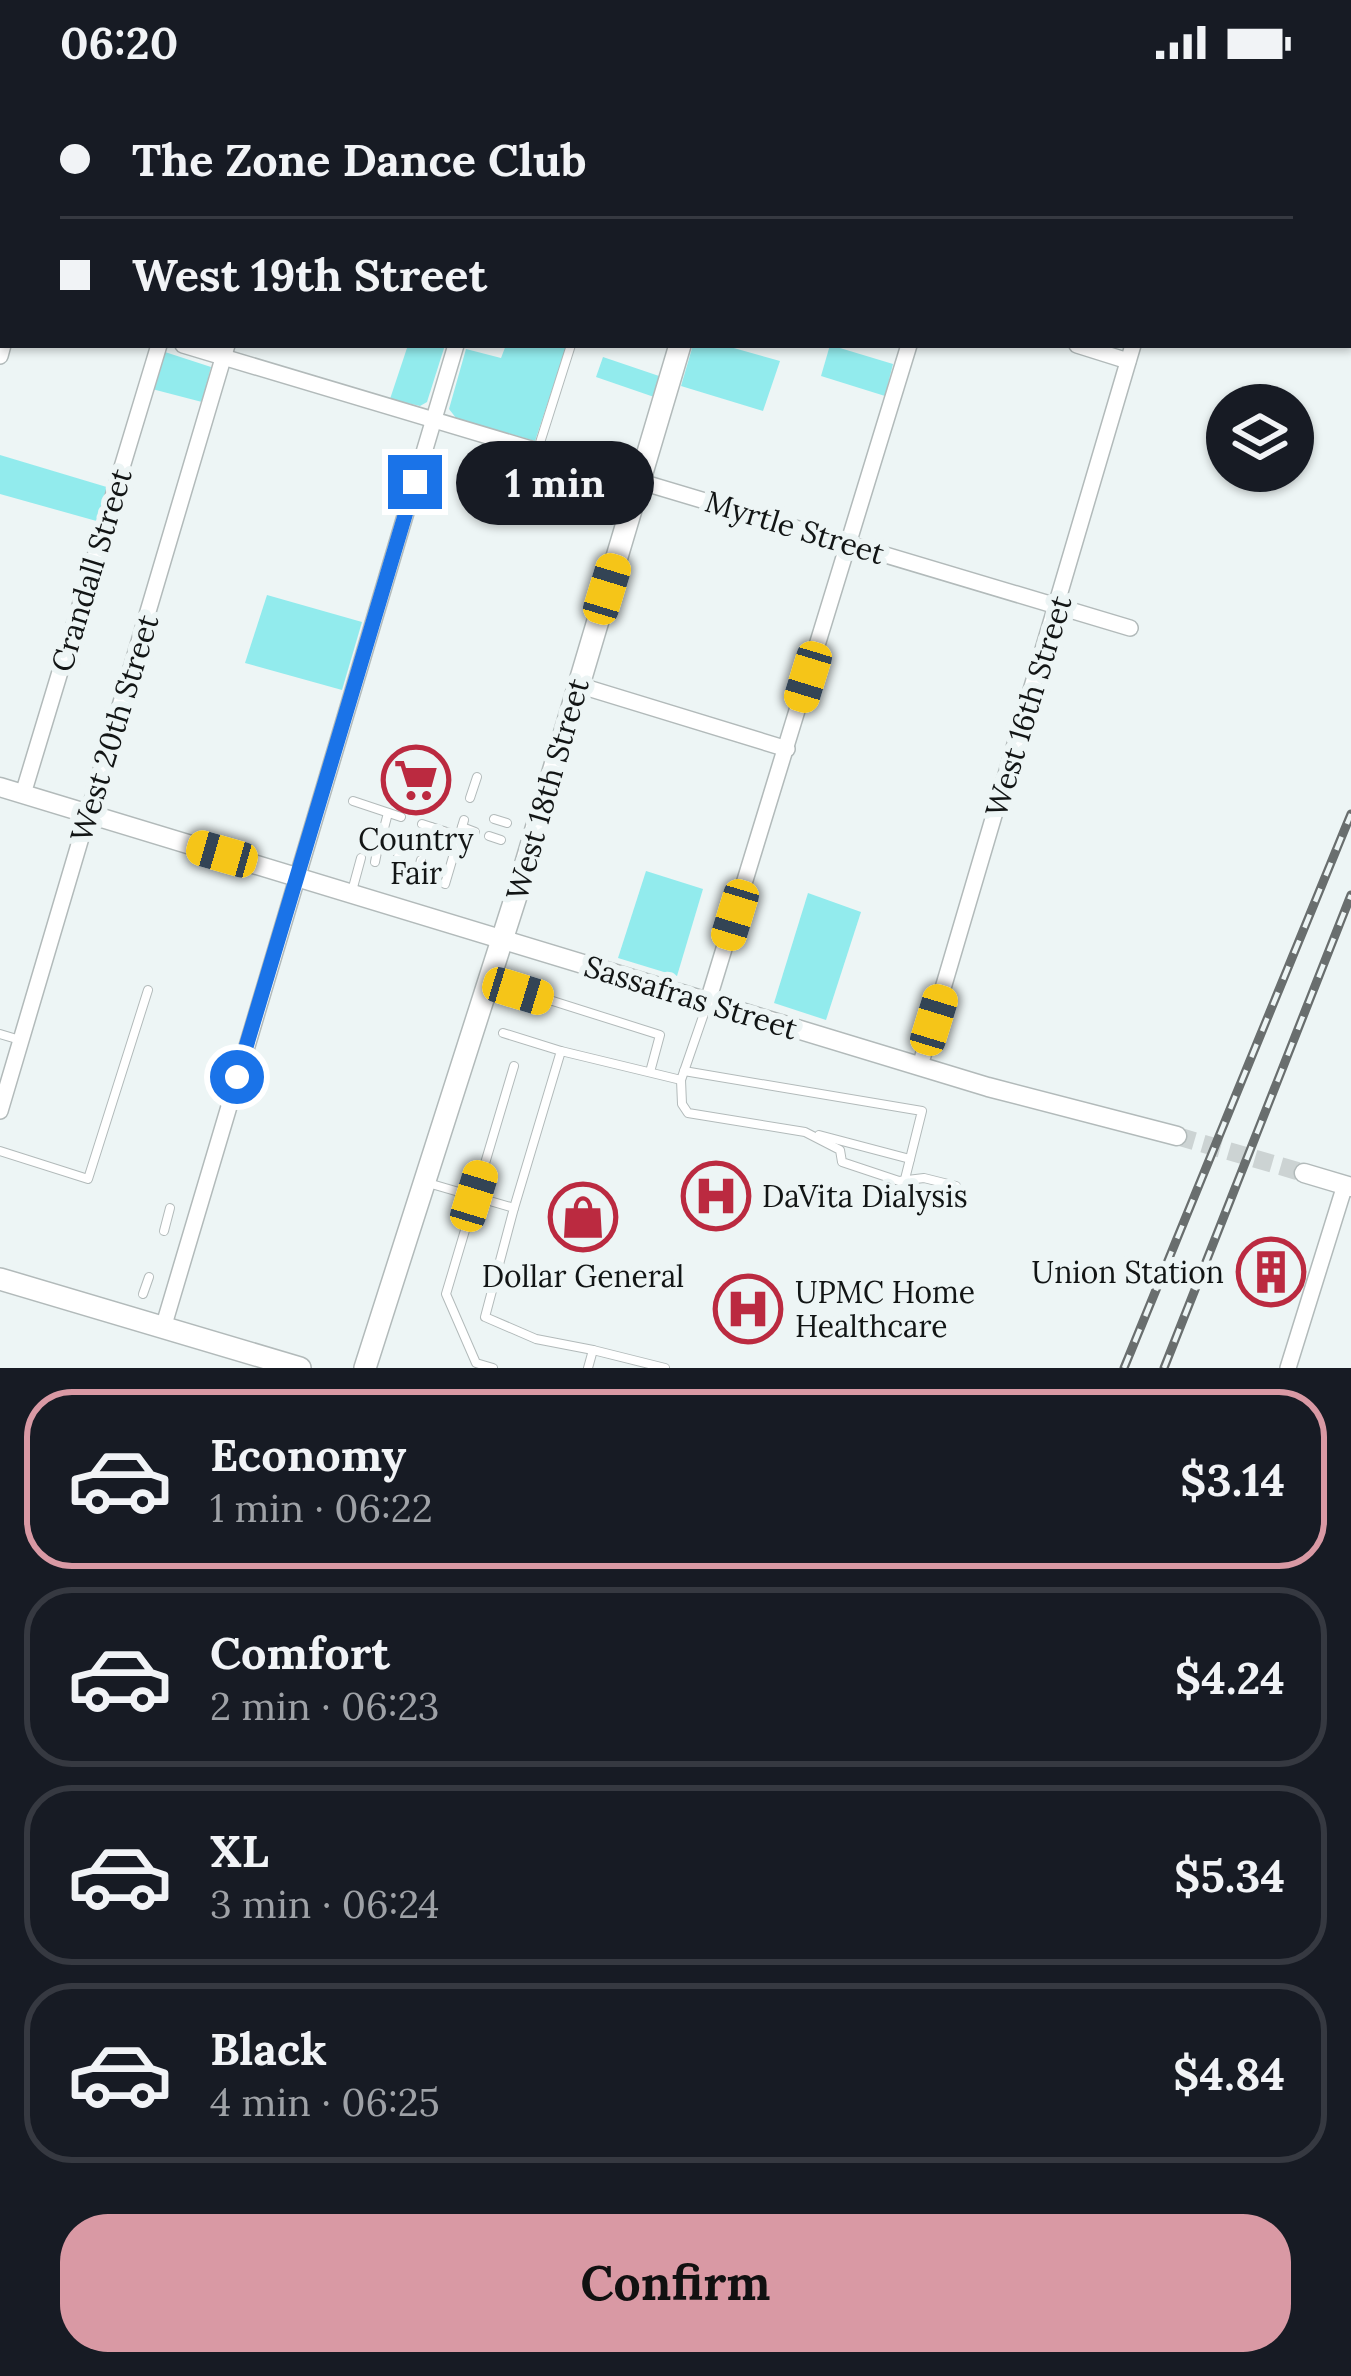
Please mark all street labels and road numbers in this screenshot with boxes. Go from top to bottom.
street label: Crandall Street [42,464,140,676]
street label: Myrtle Street [701,482,889,573]
street label: West 16th Street [976,591,1080,821]
street label: West 20th Street [61,609,167,846]
street label: West 18th Street [497,674,597,904]
street label: Sassafras Street [580,947,803,1048]

